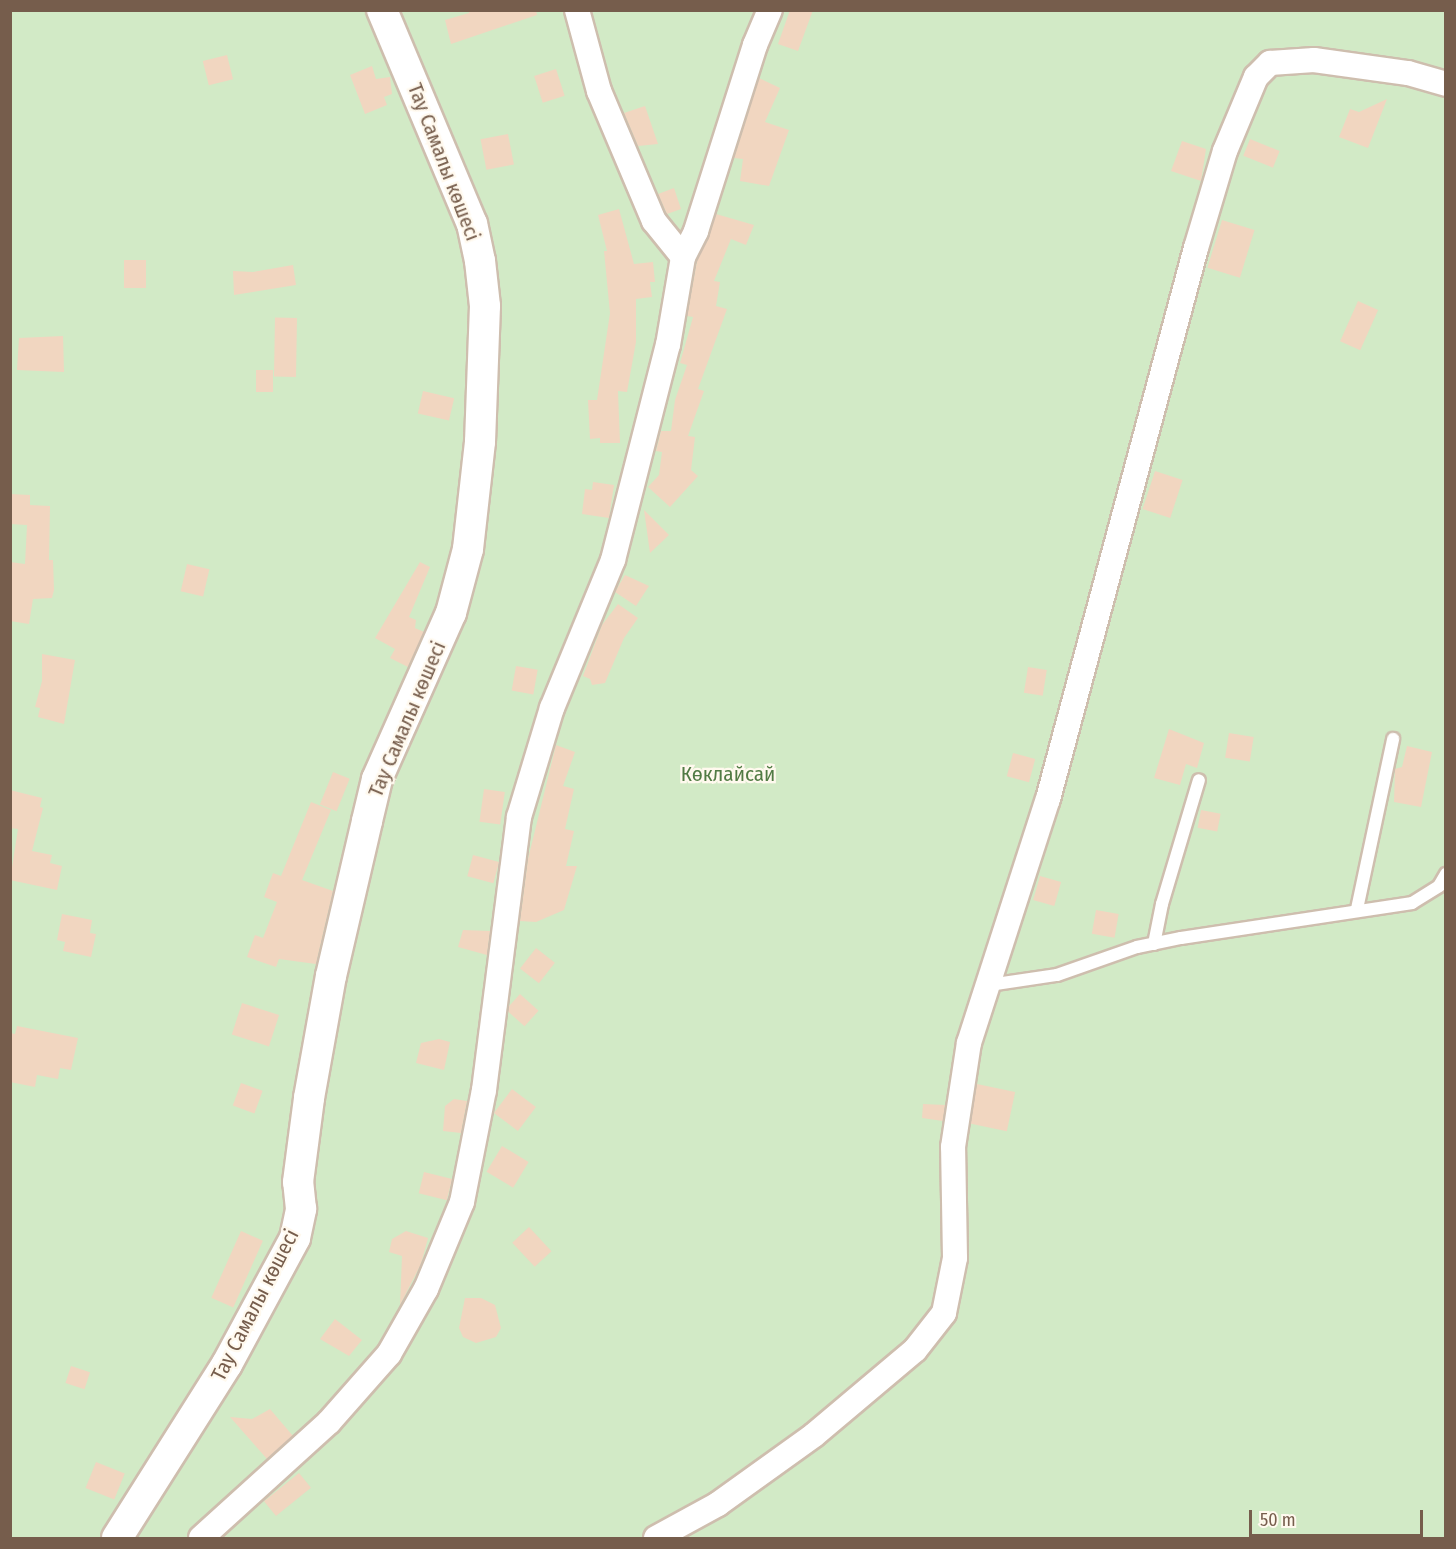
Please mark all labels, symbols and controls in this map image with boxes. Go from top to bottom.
street label: Тау Самалы көшесі [402,80,486,244]
street label: Тау Самалы көшесі [363,637,451,801]
park label: Көклайсай [681,761,775,787]
street label: Тау Самалы көшесі [206,1225,304,1385]
scale bar [1252,1498,1426,1536]
text: 50 m [1260,1509,1296,1531]

